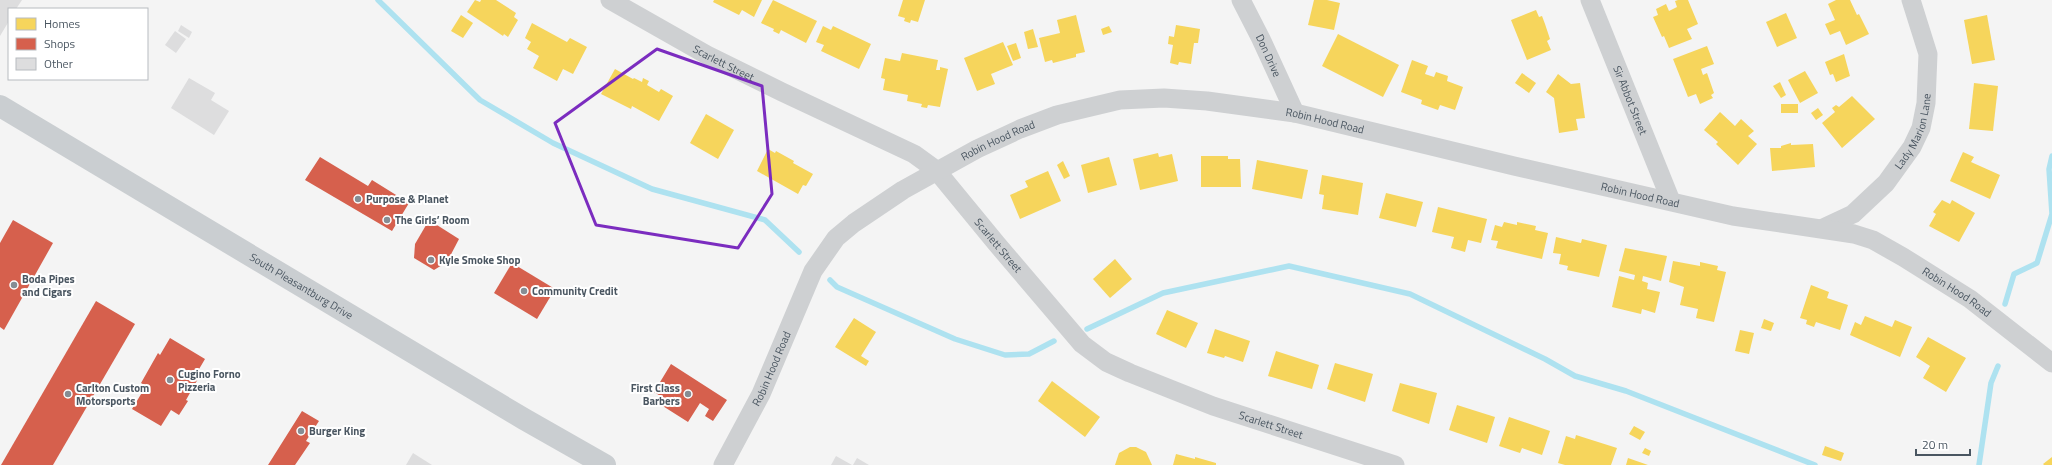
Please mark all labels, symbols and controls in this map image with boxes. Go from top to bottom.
legend [8,8,148,80]
text: Homes [44,14,80,33]
street label: Don Drive [1252,31,1286,80]
text: Shops [44,34,76,53]
street label: Scarlett Street [690,41,757,85]
text: Other [44,54,73,73]
street label: Sir Abbot Street [1609,63,1652,137]
street label: Lady Marion Lane [1890,93,1934,173]
street label: Robin Hood Road [1285,104,1366,138]
street label: Robin Hood Road [958,116,1037,164]
street label: Robin Hood Road [1599,178,1681,212]
place label: Purpose & Planet [366,191,449,207]
marker: Purpose & Planet [353,194,363,204]
place label: The Girls’ Room [395,212,470,228]
marker: The Girls’ Room [382,215,392,225]
street label: Scarlett Street [971,215,1026,276]
street label: South Pleasantburg Drive [247,249,356,323]
place label: Kyle Smoke Shop [439,252,520,268]
marker: Kyle Smoke Shop [426,255,436,265]
street label: Robin Hood Road [1919,263,1995,321]
place label: Boda Pipes and Cigars [22,271,75,300]
marker: Boda Pipes and Cigars [9,280,19,290]
place label: Community Credit [532,283,618,299]
marker: Community Credit [519,286,529,296]
street label: Robin Hood Road [748,329,795,409]
place label: Cugino Forno Pizzeria [178,366,241,395]
marker: Cugino Forno Pizzeria [165,375,175,385]
place label: Carlton Custom Motorsports [76,380,149,409]
place label: First Class Barbers [631,380,680,409]
marker: Carlton Custom Motorsports [63,389,73,399]
marker: First Class Barbers [683,389,693,399]
street label: Scarlett Street [1237,407,1305,443]
place label: Burger King [309,423,365,439]
marker: Burger King [296,426,306,436]
scale bar [1916,431,1970,457]
text: 20 m [1922,435,1948,454]

